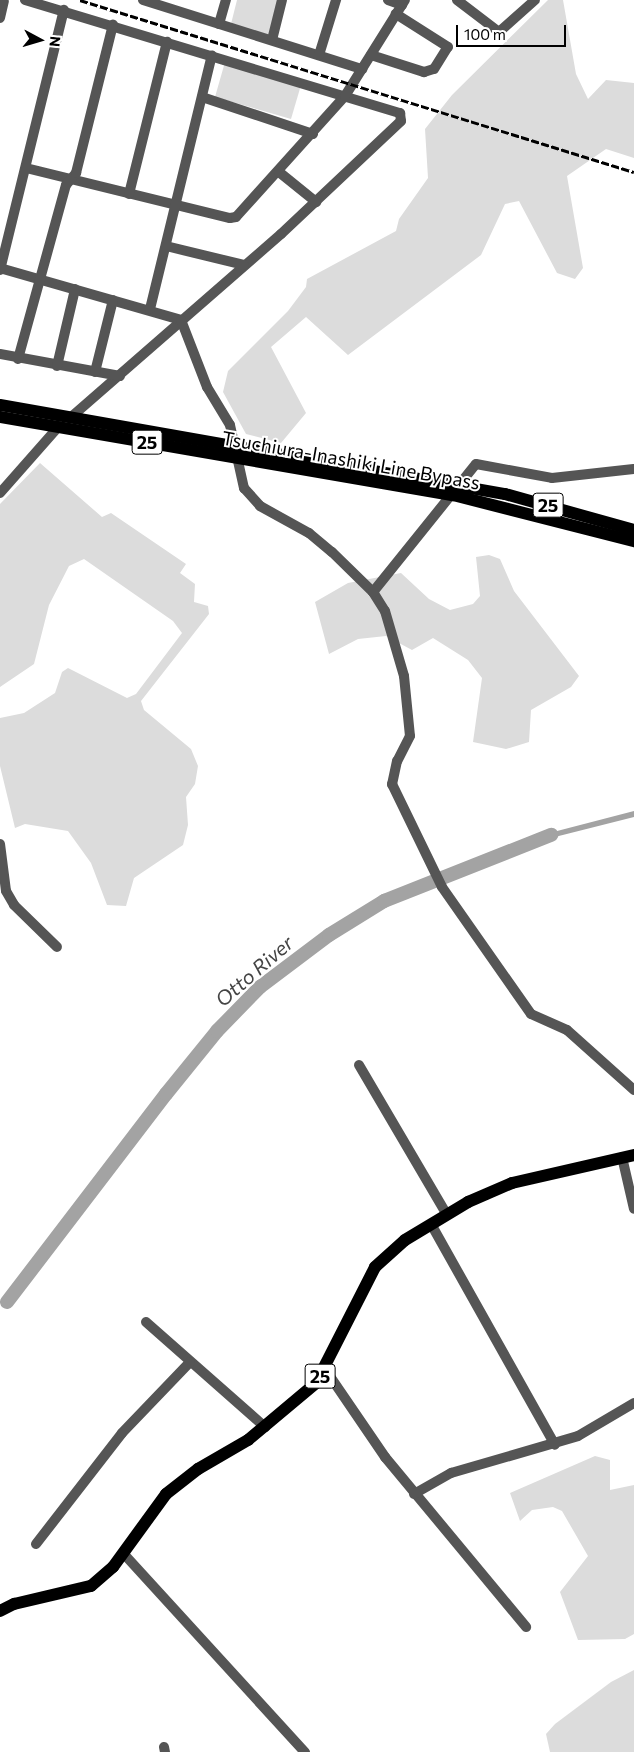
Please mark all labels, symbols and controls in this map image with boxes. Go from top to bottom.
north arrow [15,15,65,65]
scale bar [459,15,569,47]
text: 100 m [464,25,506,43]
text: N [46,36,64,48]
street label: Tsuchiura-Inashiki Line Bypass [220,426,482,494]
road number: 25 [131,427,163,458]
road number: 25 [532,490,564,520]
water label: Otto River [210,931,298,1011]
road number: 25 [304,1360,336,1392]

